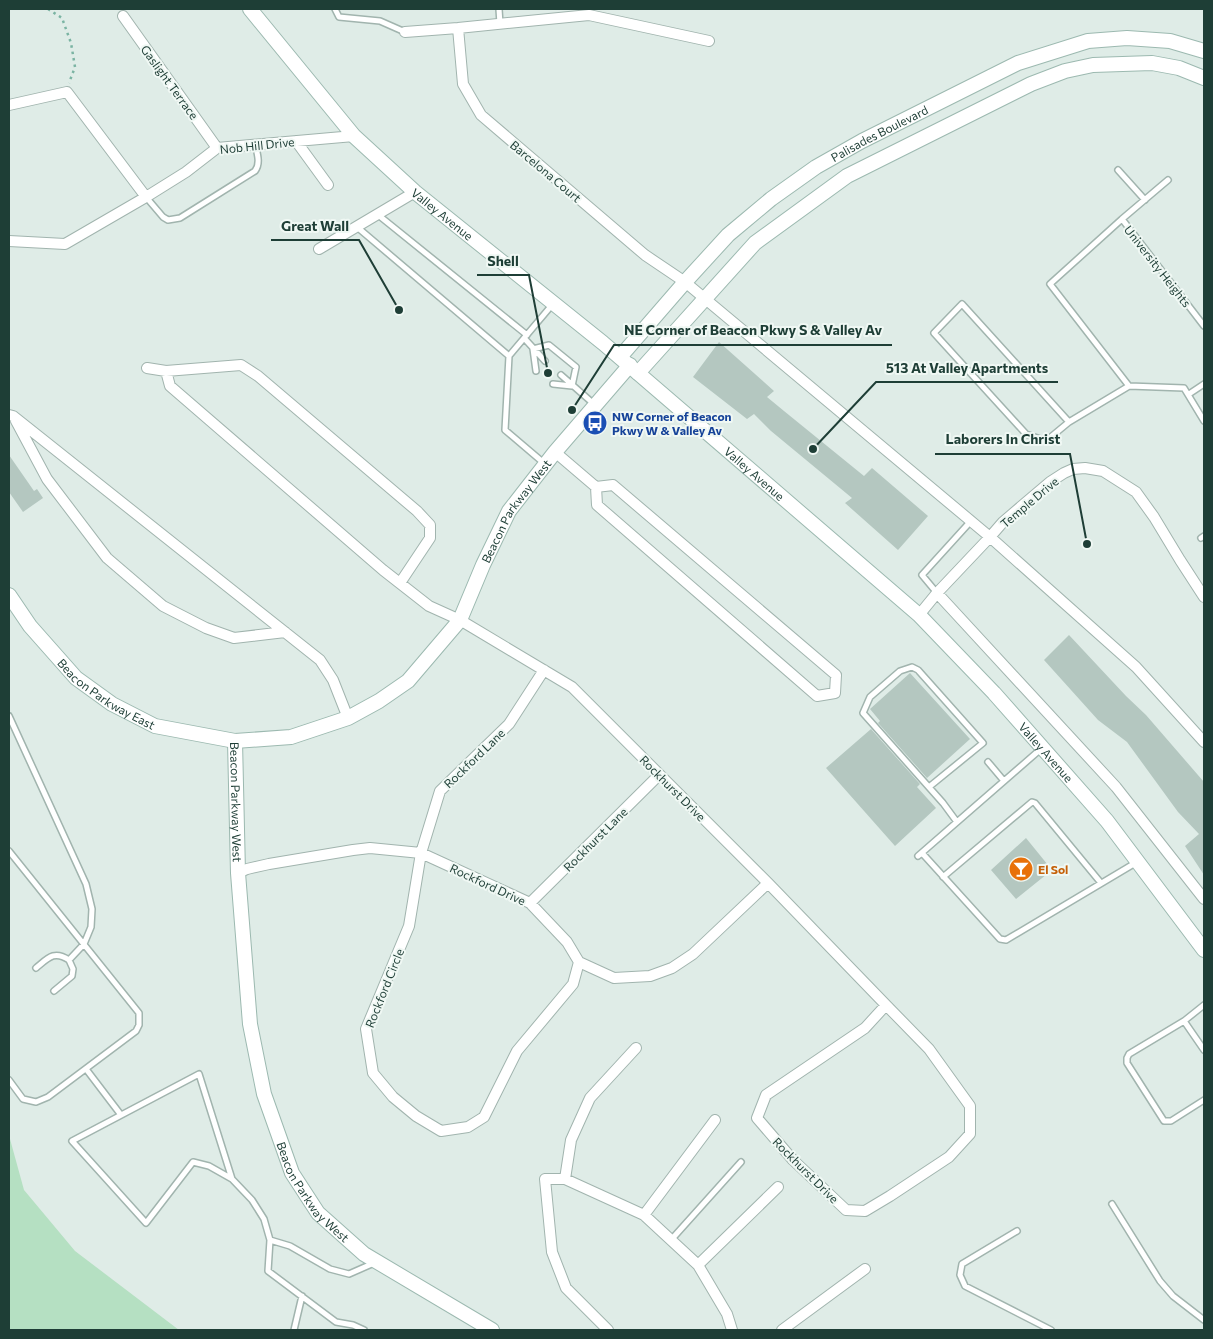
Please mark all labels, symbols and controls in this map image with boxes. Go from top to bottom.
street label: Gaslight Terrace [138,42,202,122]
street label: Palisades Boulevard [828,102,930,164]
street label: Nob Hill Drive [219,134,295,156]
street label: Barcelona Court [508,137,584,205]
street label: Valley Avenue [409,185,476,243]
callout: Great Wall [271,211,359,240]
text: Great Wall [281,217,349,234]
street label: University Heights [1122,222,1194,310]
callout: Shell [477,246,529,275]
text: Shell [487,252,519,269]
callout: NE Corner of Beacon Pkwy S & Valley Av [614,316,892,345]
text: NE Corner of Beacon Pkwy S & Valley Av [624,321,882,338]
callout: 513 At Valley Apartments [876,353,1058,382]
text: 513 At Valley Apartments [886,359,1049,376]
place label: NW Corner of Beacon Pkwy W & Valley Av [612,409,732,437]
bus stop icon: NW Corner of Beacon Pkwy W & Valley Av [582,410,608,436]
callout: Laborers In Christ [935,425,1070,454]
text: Laborers In Christ [946,430,1060,447]
street label: Valley Avenue [722,444,787,503]
street label: Beacon Parkway West [478,457,554,565]
street label: Temple Drive [997,474,1061,530]
street label: Beacon Parkway East [55,656,158,732]
street label: Valley Avenue [1016,719,1076,785]
street label: Rockford Lane [441,726,507,790]
street label: Beacon Parkway West [228,742,245,862]
street label: Rockhurst Drive [637,752,709,824]
street label: Rockhurst Lane [560,804,630,874]
bar icon: El Sol [1008,856,1034,882]
street label: Rockford Drive [448,860,528,908]
place label: El Sol [1038,862,1068,876]
street label: Rockford Circle [362,946,406,1030]
street label: Rockhurst Drive [770,1134,842,1206]
street label: Beacon Parkway West [274,1140,352,1245]

